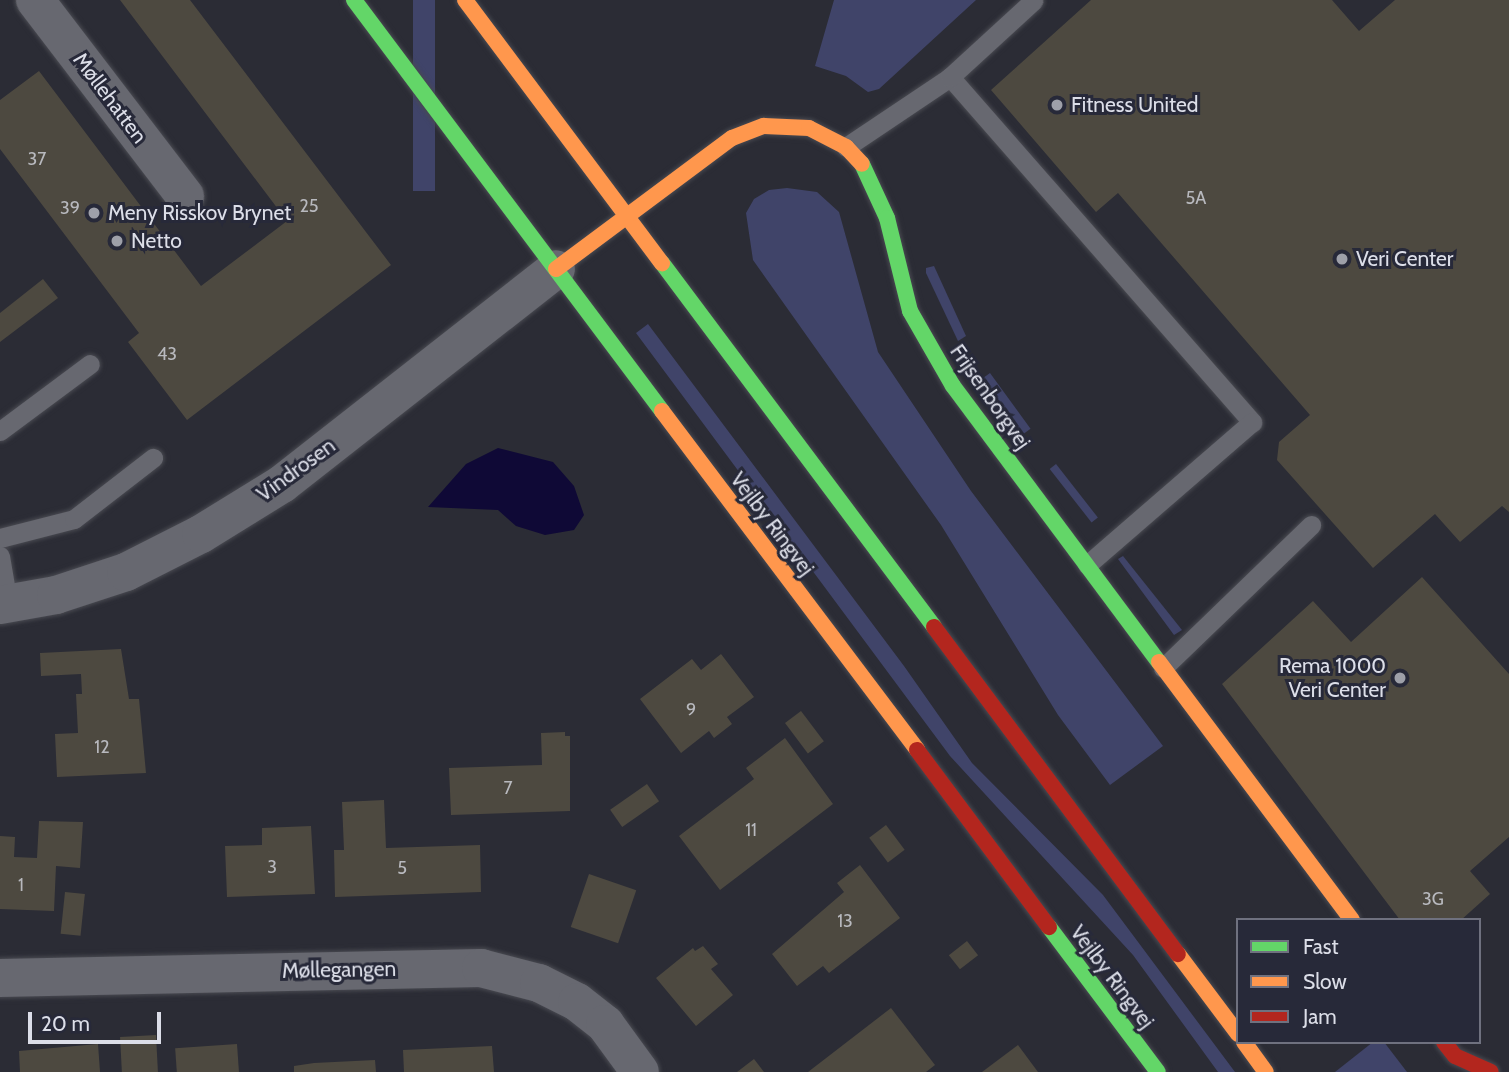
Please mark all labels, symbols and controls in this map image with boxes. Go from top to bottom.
street label: Møllehatten [68,48,152,148]
place label: Fitness United [1071,92,1198,118]
marker: Fitness United [1049,97,1065,113]
house number: 37 [28,148,46,170]
house number: 5A [1186,187,1206,209]
house number: 25 [299,195,319,217]
house number: 39 [60,197,80,219]
place label: Meny Risskov Brynet [108,200,291,226]
marker: Meny Risskov Brynet [86,205,102,221]
place label: Netto [131,228,182,254]
marker: Netto [109,233,125,249]
place label: Veri Center [1356,246,1453,272]
marker: Veri Center [1334,251,1350,267]
street label: Frijsenborgvej [945,340,1035,454]
house number: 43 [157,343,177,365]
street label: Vindrosen [252,433,340,507]
street label: Vejlby Ringvej [725,467,819,581]
place label: Rema 1000 Veri Center [1279,653,1386,703]
marker: Rema 1000 Veri Center [1392,670,1408,686]
house number: 9 [686,699,696,721]
house number: 12 [94,736,110,758]
house number: 7 [503,777,513,799]
house number: 11 [745,819,757,841]
house number: 3 [267,856,277,878]
house number: 5 [397,857,407,879]
house number: 1 [18,874,24,896]
house number: 3G [1422,888,1444,910]
house number: 13 [837,910,853,932]
legend [1236,918,1481,1044]
street label: Vejlby Ringvej [1065,920,1159,1034]
text: Fast [1303,934,1339,959]
street label: Møllegangen [282,956,396,984]
text: Slow [1303,969,1347,994]
scale bar [32,998,164,1042]
text: Jam [1303,1004,1337,1029]
text: 20 m [41,1011,90,1036]

